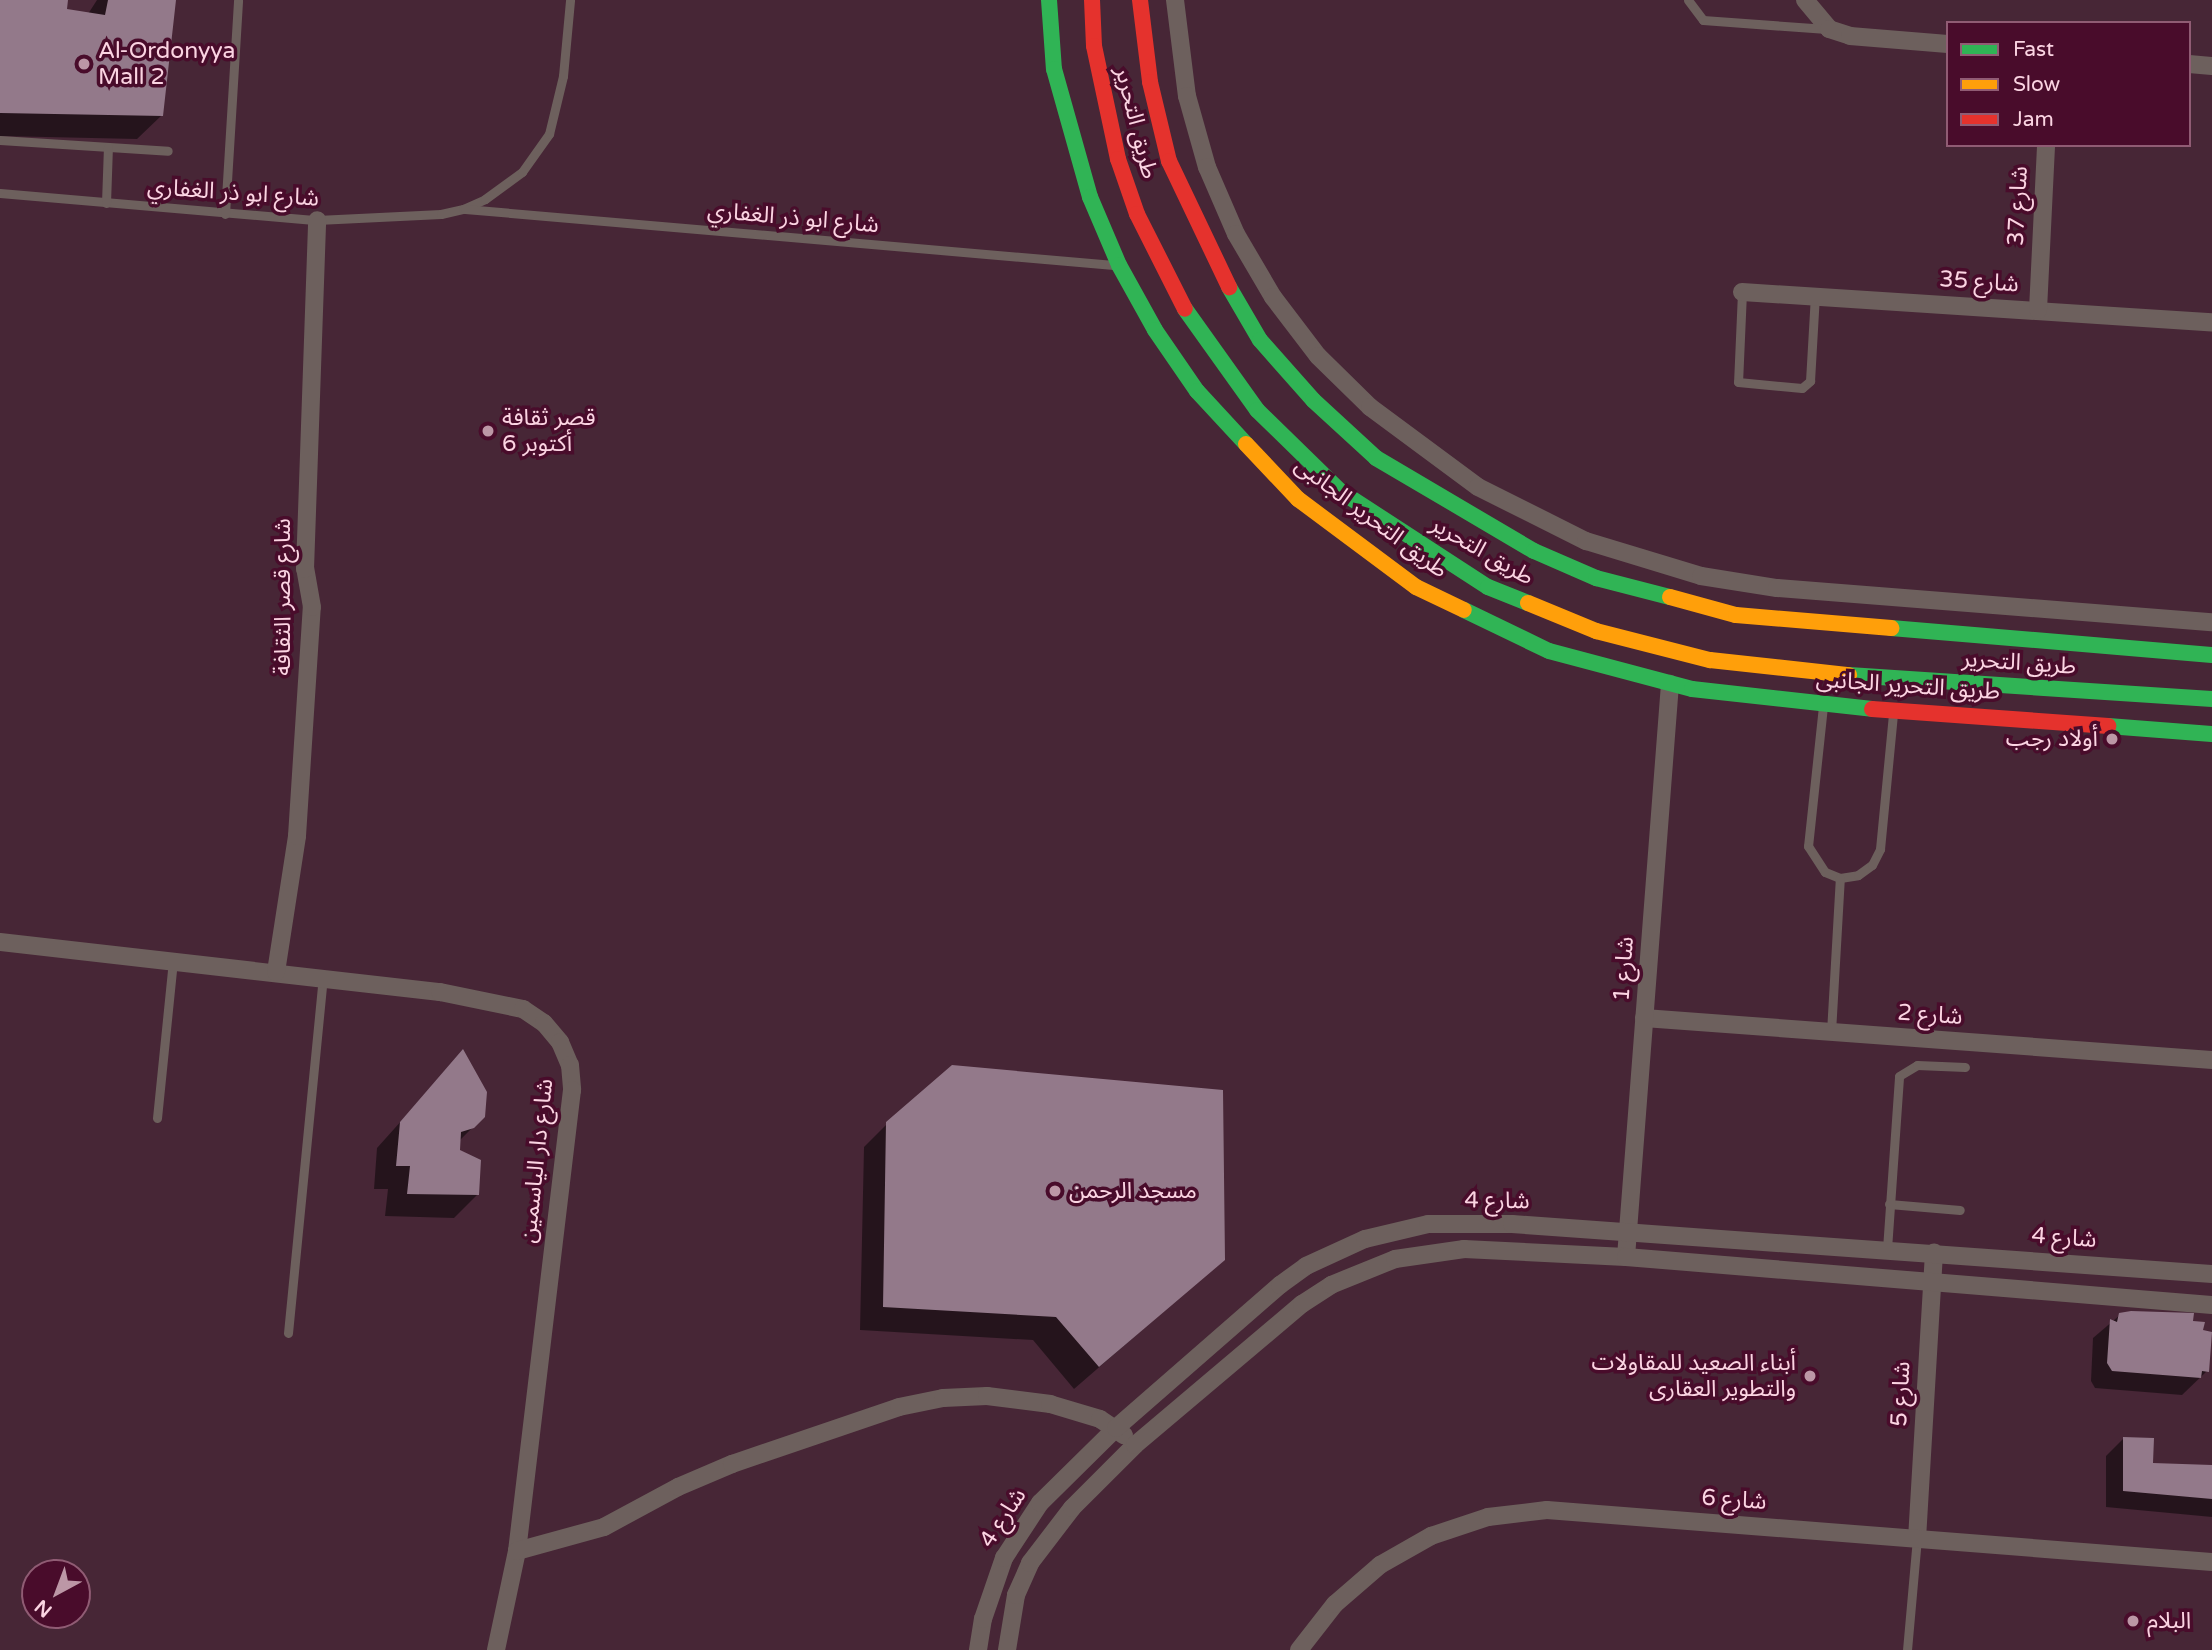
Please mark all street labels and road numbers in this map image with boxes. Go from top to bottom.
street label: طريق التحرير [1109,64,1163,182]
street label: شارع 37 [2002,165,2034,247]
street label: شارع ابو ذر الغفاري [146,173,320,213]
street label: شارع ابو ذر الغفاري [706,197,880,239]
street label: شارع 35 [1938,265,2020,299]
street label: طريق التحرير الجانبى [1289,452,1453,584]
street label: طريق التحرير [1426,510,1538,592]
street label: شارع قصر الثقافة [269,518,297,676]
street label: طريق التحرير [1961,645,2077,681]
street label: طريق التحرير الجانبى [1815,666,2001,706]
street label: شارع 1 [1608,935,1640,1003]
street label: شارع 2 [1896,999,1964,1031]
street label: شارع دار الياسمين [515,1077,559,1245]
street label: شارع 4 [1464,1187,1530,1215]
street label: شارع 4 [2030,1222,2098,1254]
street label: شارع 5 [1886,1361,1916,1427]
street label: شارع 4 [974,1483,1032,1553]
street label: شارع 6 [1700,1484,1768,1516]

